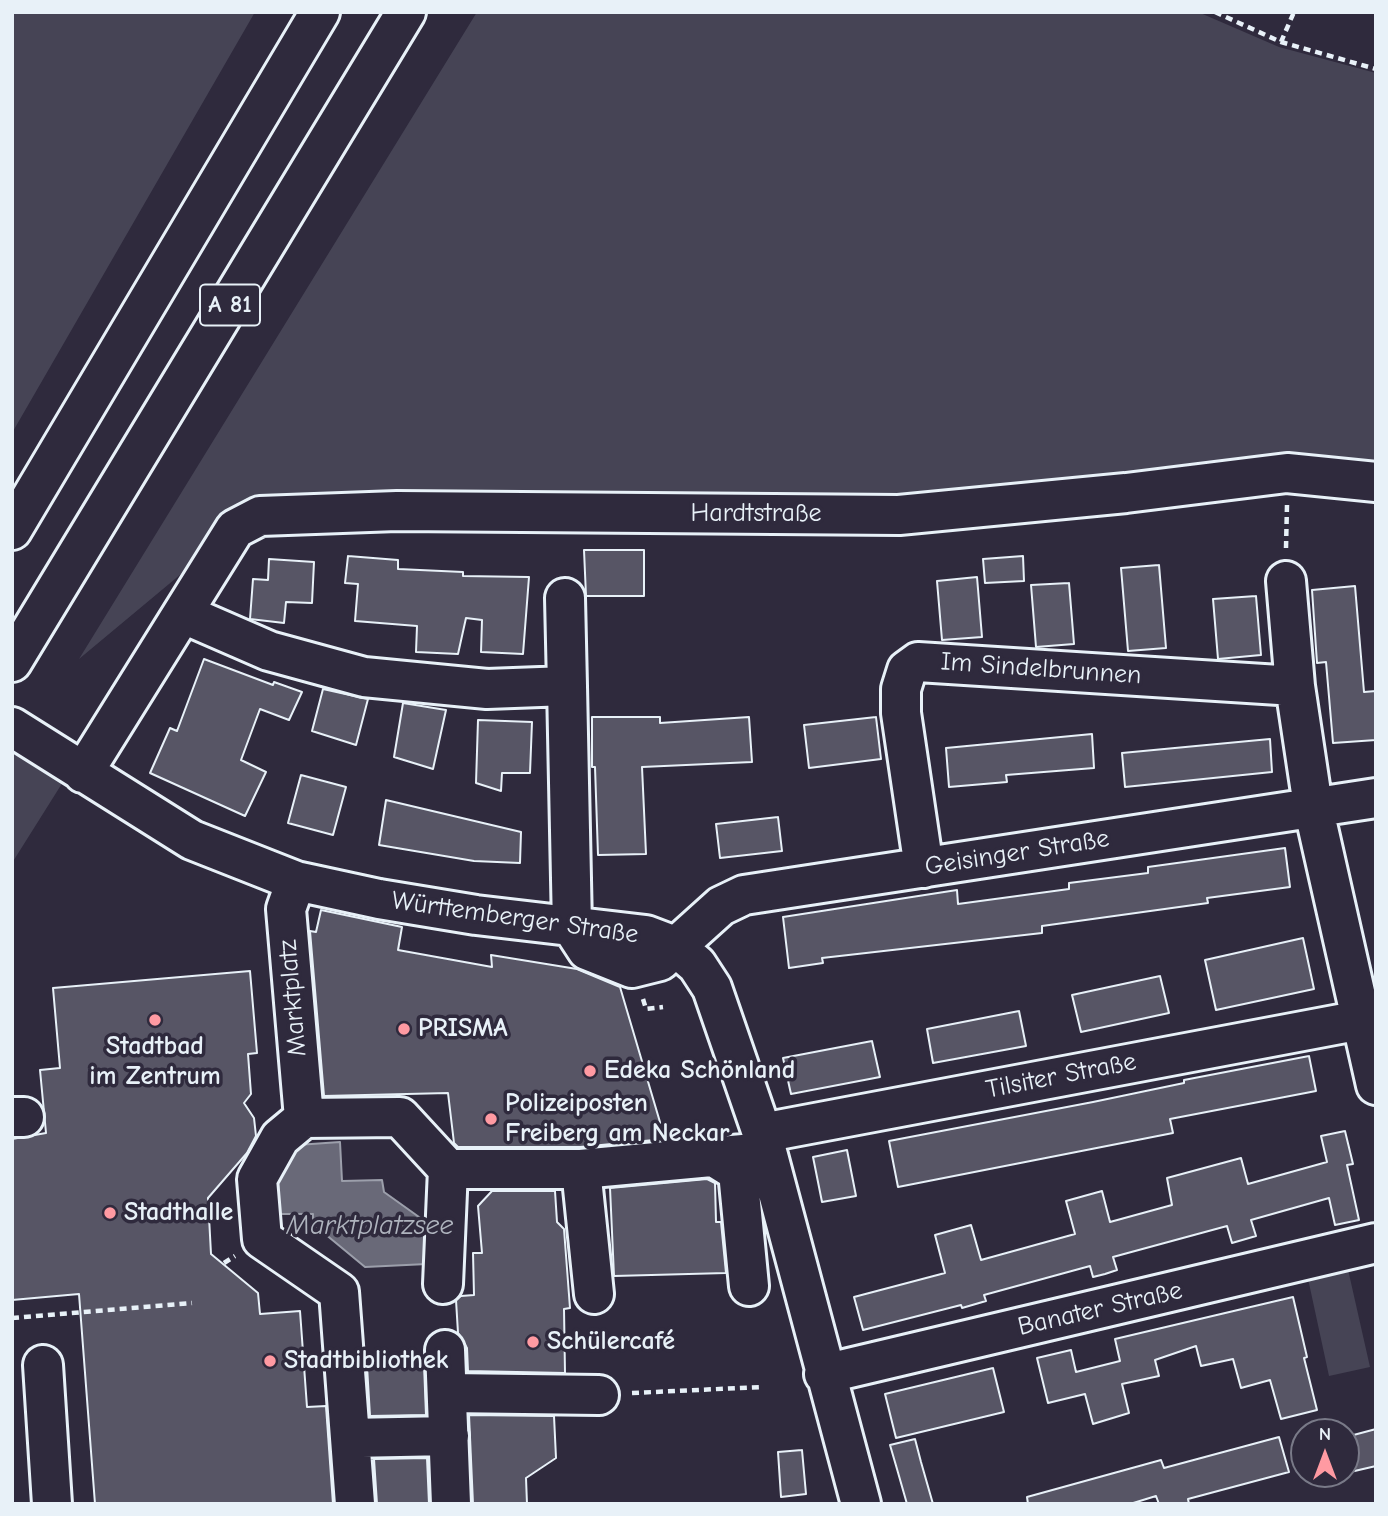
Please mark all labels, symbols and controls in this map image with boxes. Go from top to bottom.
road number: A 81 [200,284,260,326]
street label: Hardtstraße [690,498,822,530]
street label: Im Sindelbrunnen [940,646,1142,692]
street label: Geisinger Straße [923,823,1111,883]
street label: Württemberger Straße [390,885,640,951]
street label: Marktplatz [272,938,314,1058]
marker: Stadtbad im Zentrum [147,1012,163,1028]
place label: PRISMA [418,1013,508,1045]
marker: PRISMA [396,1021,412,1037]
place label: Stadtbad im Zentrum [89,1031,221,1092]
street label: Tilsiter Straße [983,1046,1139,1106]
place label: Edeka Schönland [604,1055,795,1087]
marker: Edeka Schönland [582,1063,598,1079]
place label: Polizeiposten Freiberg am Neckar [505,1088,730,1150]
marker: Polizeiposten Freiberg am Neckar [483,1111,499,1127]
place label: Stadthalle [124,1197,233,1229]
marker: Stadthalle [102,1205,118,1221]
water label: Marktplatzsee [286,1209,454,1243]
street label: Banater Straße [1015,1275,1185,1343]
place label: Schülercafé [547,1326,675,1358]
marker: Schülercafé [525,1334,541,1350]
place label: Stadtbibliothek [284,1345,449,1377]
marker: Stadtbibliothek [262,1353,278,1369]
north arrow [1290,1418,1360,1488]
text: N [1319,1423,1331,1445]

